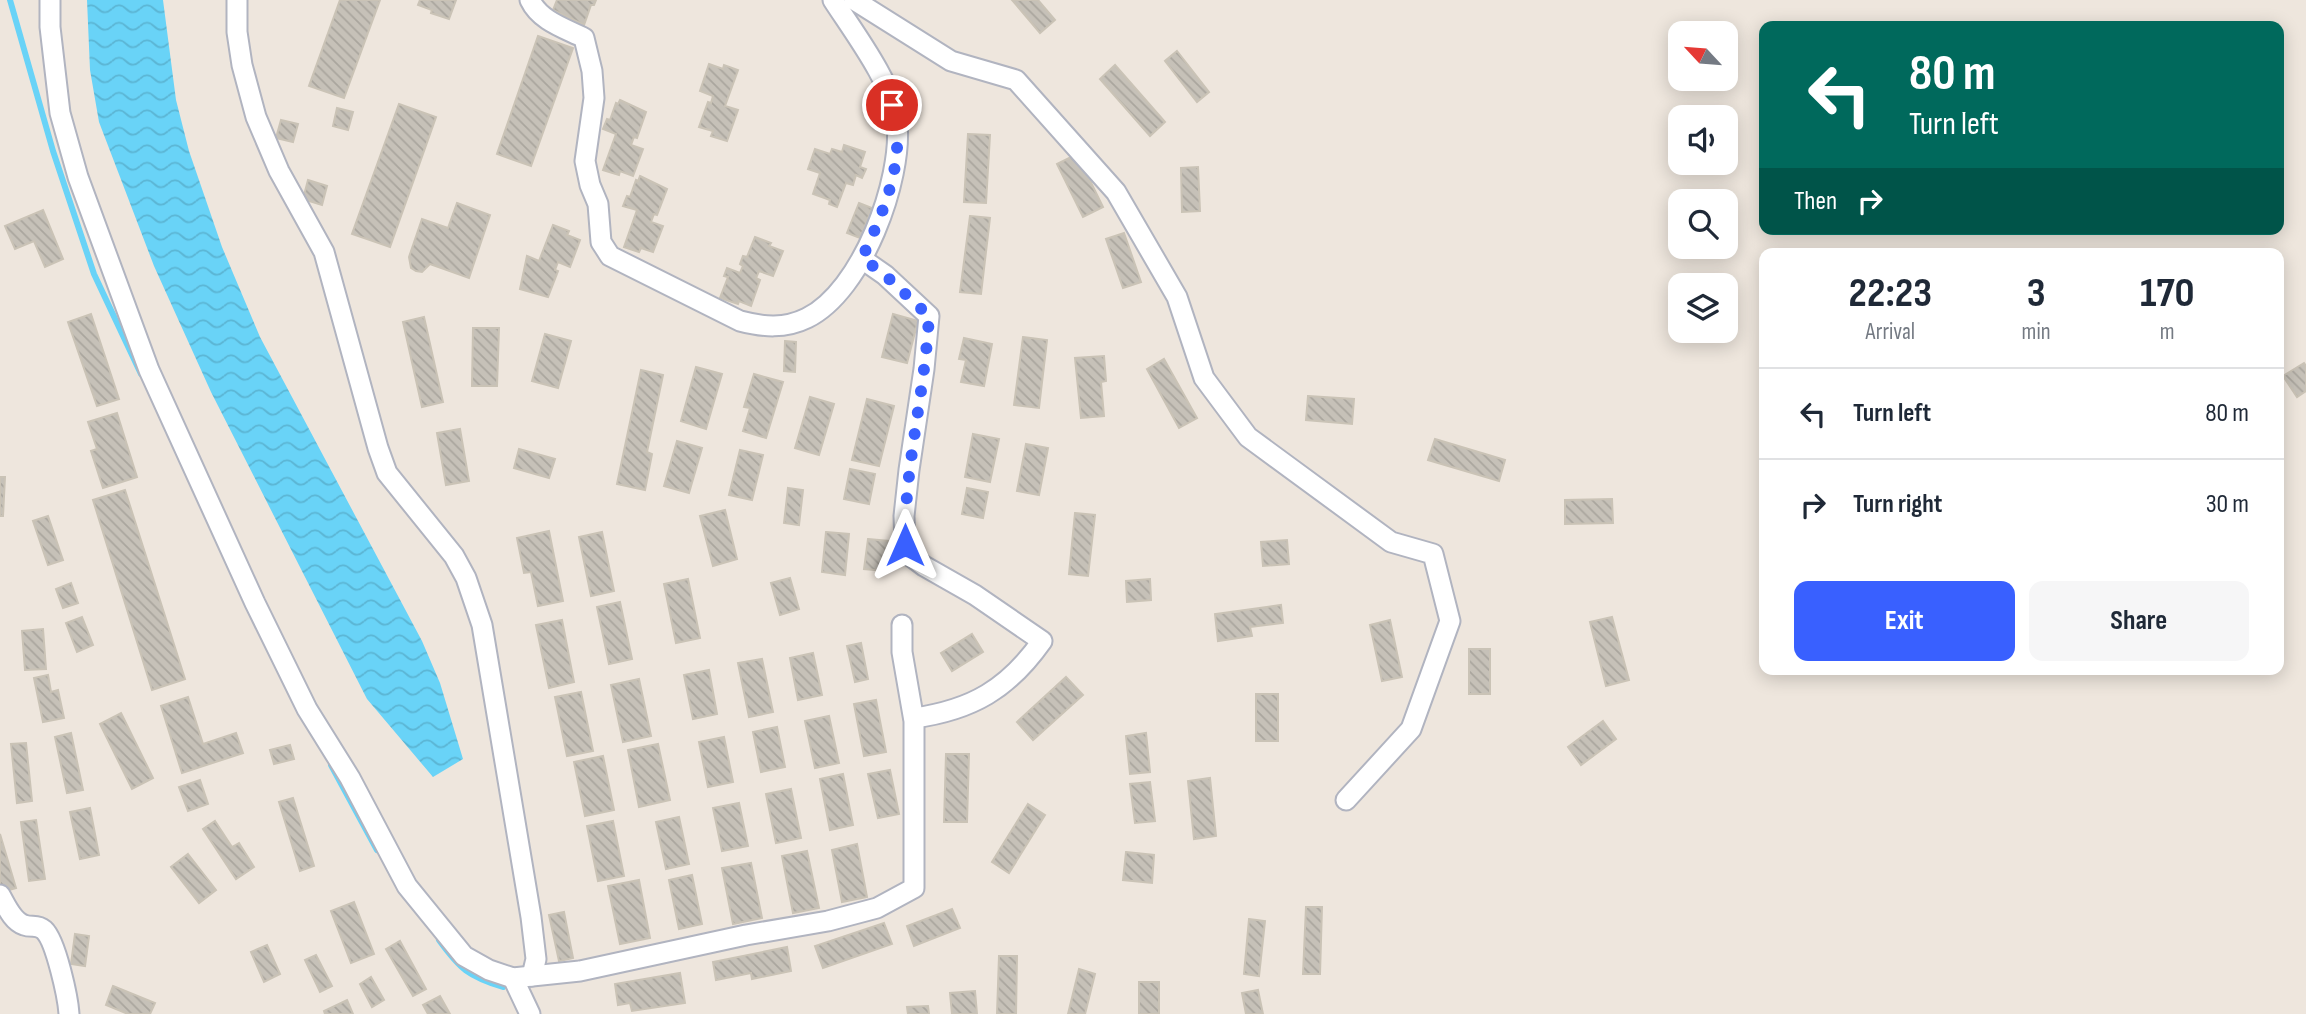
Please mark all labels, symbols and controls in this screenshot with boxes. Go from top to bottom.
north arrow [1668,21,1738,91]
map controls [1668,21,1738,343]
text: 80 m [1909,45,1996,104]
icon: left [1794,49,1885,140]
pin [862,75,922,135]
icon: arrive [873,86,911,124]
button: sound [1668,105,1738,175]
text: Turn left [1909,105,1999,144]
icon: right [1851,182,1889,220]
text: Then [1794,186,1837,217]
button: search [1668,189,1738,259]
text: 22:23 [1849,268,1932,319]
text: 3 [2027,268,2045,319]
text: 170 [2140,268,2194,319]
button: layers [1668,273,1738,343]
text: Arrival [1866,318,1915,346]
text: min [2022,318,2051,346]
text: m [2160,318,2175,346]
icon: left [1794,395,1832,433]
text: Turn left [1853,398,1931,429]
text: 80 m [2205,398,2249,429]
icon: right [1794,486,1832,524]
text: Turn right [1853,489,1942,520]
text: 30 m [2206,489,2249,520]
position arrow [868,508,942,582]
button: Exit [1794,581,2015,661]
button: Share [2029,581,2249,661]

